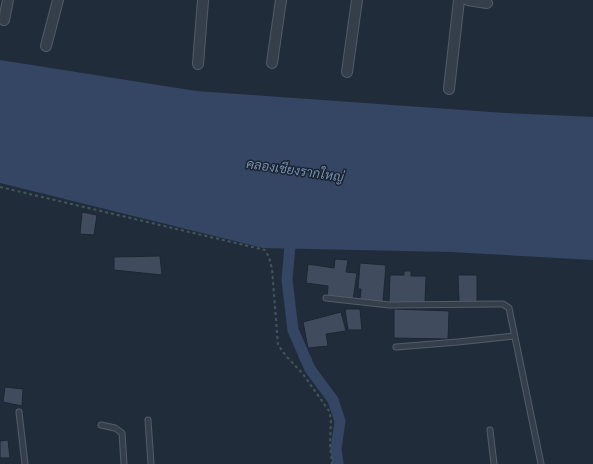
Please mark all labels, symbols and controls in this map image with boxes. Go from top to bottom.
water label: คลองเชียงรากใหญ่ [245,156,345,186]

